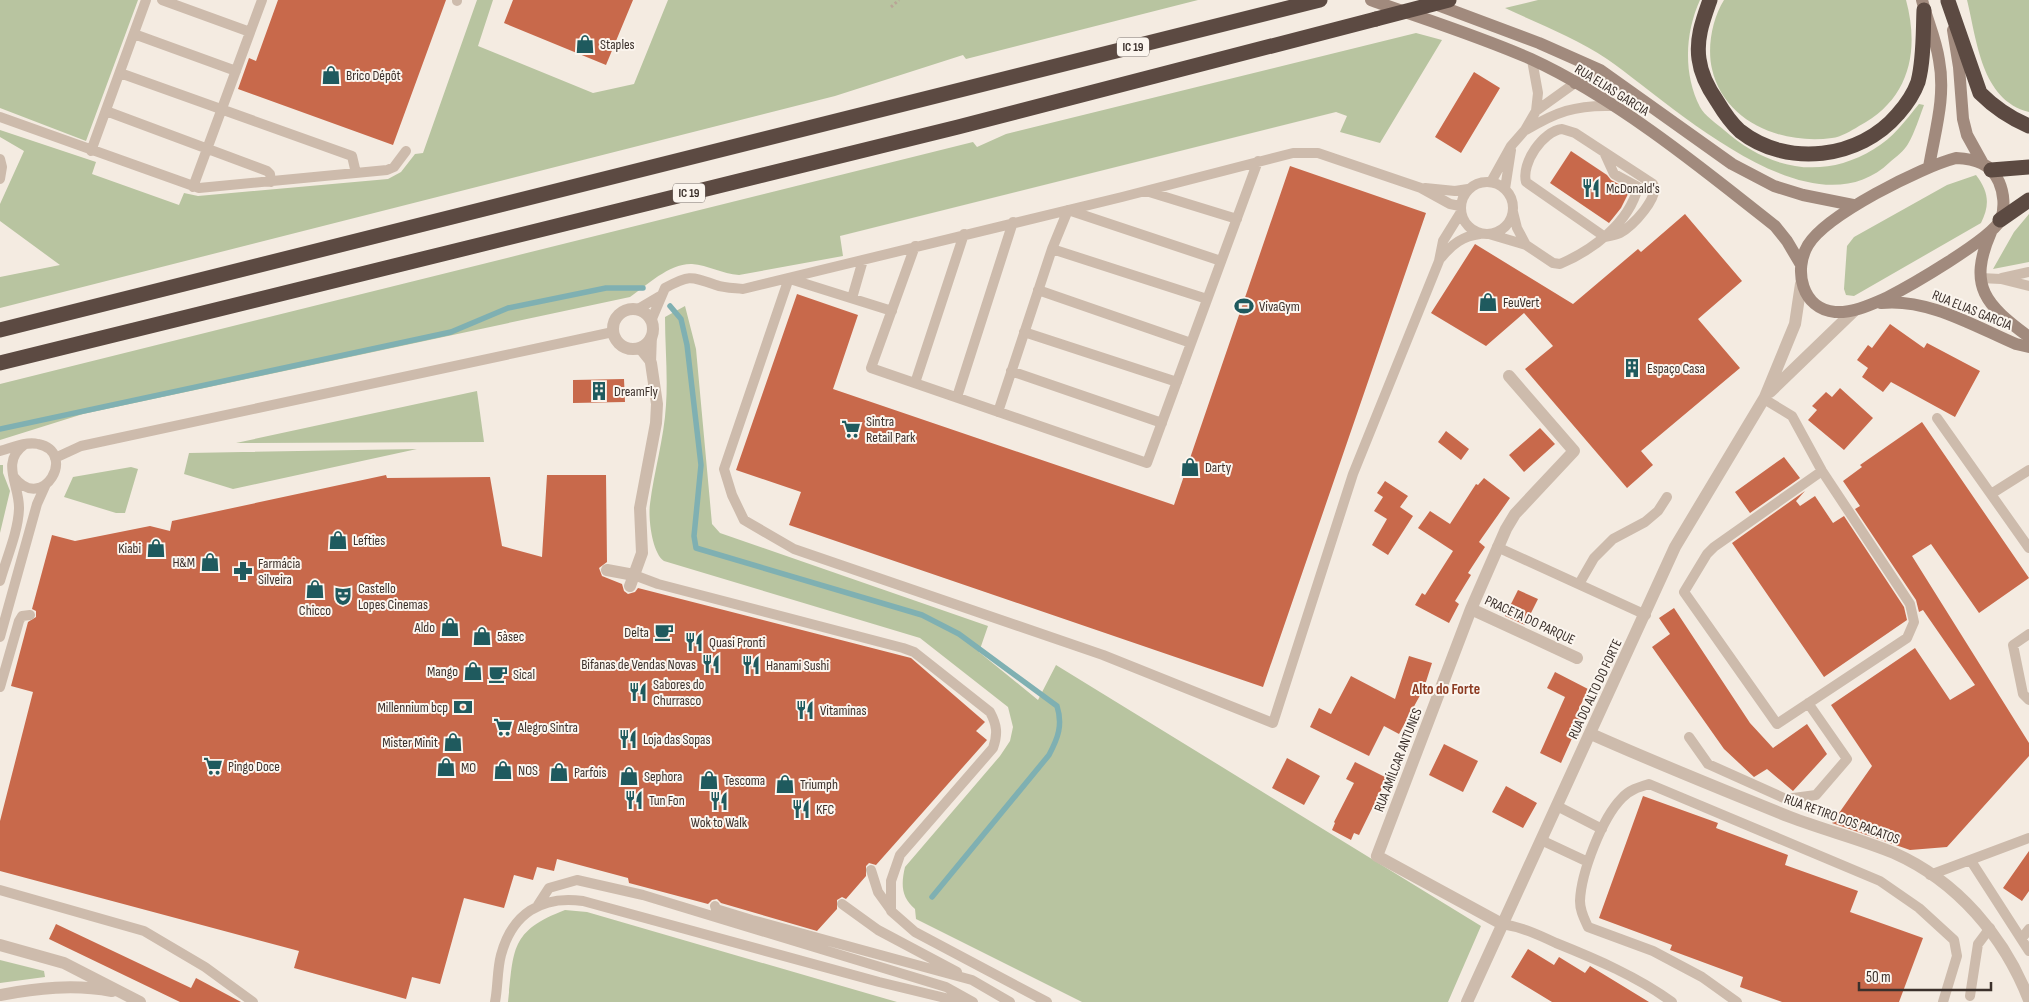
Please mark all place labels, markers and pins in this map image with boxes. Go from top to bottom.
shop icon: Staples [574,33,596,55]
place label: Staples [600,36,635,53]
shop icon: Brico Dépôt [320,64,342,86]
place label: Brico Dépôt [346,67,401,84]
restaurant icon: McDonald's [1580,177,1602,199]
place label: McDonald's [1606,180,1660,197]
shop icon: FeuVert [1477,291,1499,313]
place label: FeuVert [1503,294,1540,311]
sports icon: VivaGym [1233,295,1255,317]
place label: VivaGym [1259,298,1300,315]
building icon: Espaço Casa [1621,357,1643,379]
place label: Espaço Casa [1647,360,1705,377]
building icon: DreamFly [588,380,610,402]
place label: DreamFly [614,383,659,400]
place label: Sintra Retail Park [866,413,916,446]
supermarket icon: Sintra Retail Park [840,418,862,440]
shop icon: Darty [1179,456,1201,478]
place label: Darty [1205,459,1232,476]
shop icon: Lefties [327,529,349,551]
place label: Lefties [353,532,385,549]
shop icon: Kiabi [145,537,167,559]
place label: Kiabi [118,540,141,557]
shop icon: H&M [199,551,221,573]
place label: H&M [173,554,195,571]
place label: Farmácia Silveira [258,555,300,588]
pharmacy icon: Farmácia Silveira [232,560,254,582]
shop icon: Chicco [304,578,326,600]
place label: Castello Lopes Cinemas [358,580,428,613]
theatre icon: Castello Lopes Cinemas [332,585,354,607]
place label: Chicco [299,602,331,619]
shop icon: Aldo [439,616,461,638]
place label: Aldo [414,619,435,636]
cafe icon: Delta [653,621,675,643]
place label: Delta [624,624,649,641]
shop icon: 5àsec [471,625,493,647]
place label: 5àsec [497,628,524,645]
restaurant icon: Quasi Pronti [683,631,705,653]
place label: Quasi Pronti [709,634,765,651]
restaurant icon: Bifanas de Vendas Novas [700,653,722,675]
restaurant icon: Hanami Sushi [740,654,762,676]
place label: Bifanas de Vendas Novas [581,656,696,673]
place label: Hanami Sushi [766,657,829,674]
shop icon: Mango [462,660,484,682]
place label: Mango [427,663,458,680]
cafe icon: Sical [487,663,509,685]
place label: Sical [513,666,535,683]
place label: Sabores do Churrasco [653,676,705,709]
restaurant icon: Sabores do Churrasco [627,681,649,703]
bank icon: Millennium bcp [452,696,474,718]
place label: Millennium bcp [377,699,448,716]
restaurant icon: Vitaminas [794,699,816,721]
place label: Vitaminas [820,702,867,719]
supermarket icon: Alegro Sintra [492,716,514,738]
place label: Alegro Sintra [517,719,578,736]
restaurant icon: Loja das Sopas [617,728,639,750]
shop icon: Mister Minit [442,731,464,753]
place label: Loja das Sopas [643,731,710,748]
place label: Mister Minit [382,734,438,751]
supermarket icon: Pingo Doce [202,755,224,777]
shop icon: MO [435,756,457,778]
place label: Pingo Doce [228,758,280,775]
place label: MO [461,759,476,776]
shop icon: NOS [492,759,514,781]
shop icon: Parfois [548,761,570,783]
place label: NOS [518,762,538,779]
place label: Parfois [574,764,607,781]
shop icon: Sephora [618,765,640,787]
place label: Sephora [644,768,682,785]
shop icon: Tescoma [698,769,720,791]
place label: Tescoma [724,772,765,789]
shop icon: Triumph [774,773,796,795]
place label: Triumph [800,776,838,793]
restaurant icon: Tun Fon [623,789,645,811]
restaurant icon: Wok to Walk [708,790,730,812]
place label: Tun Fon [649,792,685,809]
restaurant icon: KFC [790,798,812,820]
place label: KFC [816,801,835,818]
place label: Wok to Walk [691,814,748,831]

